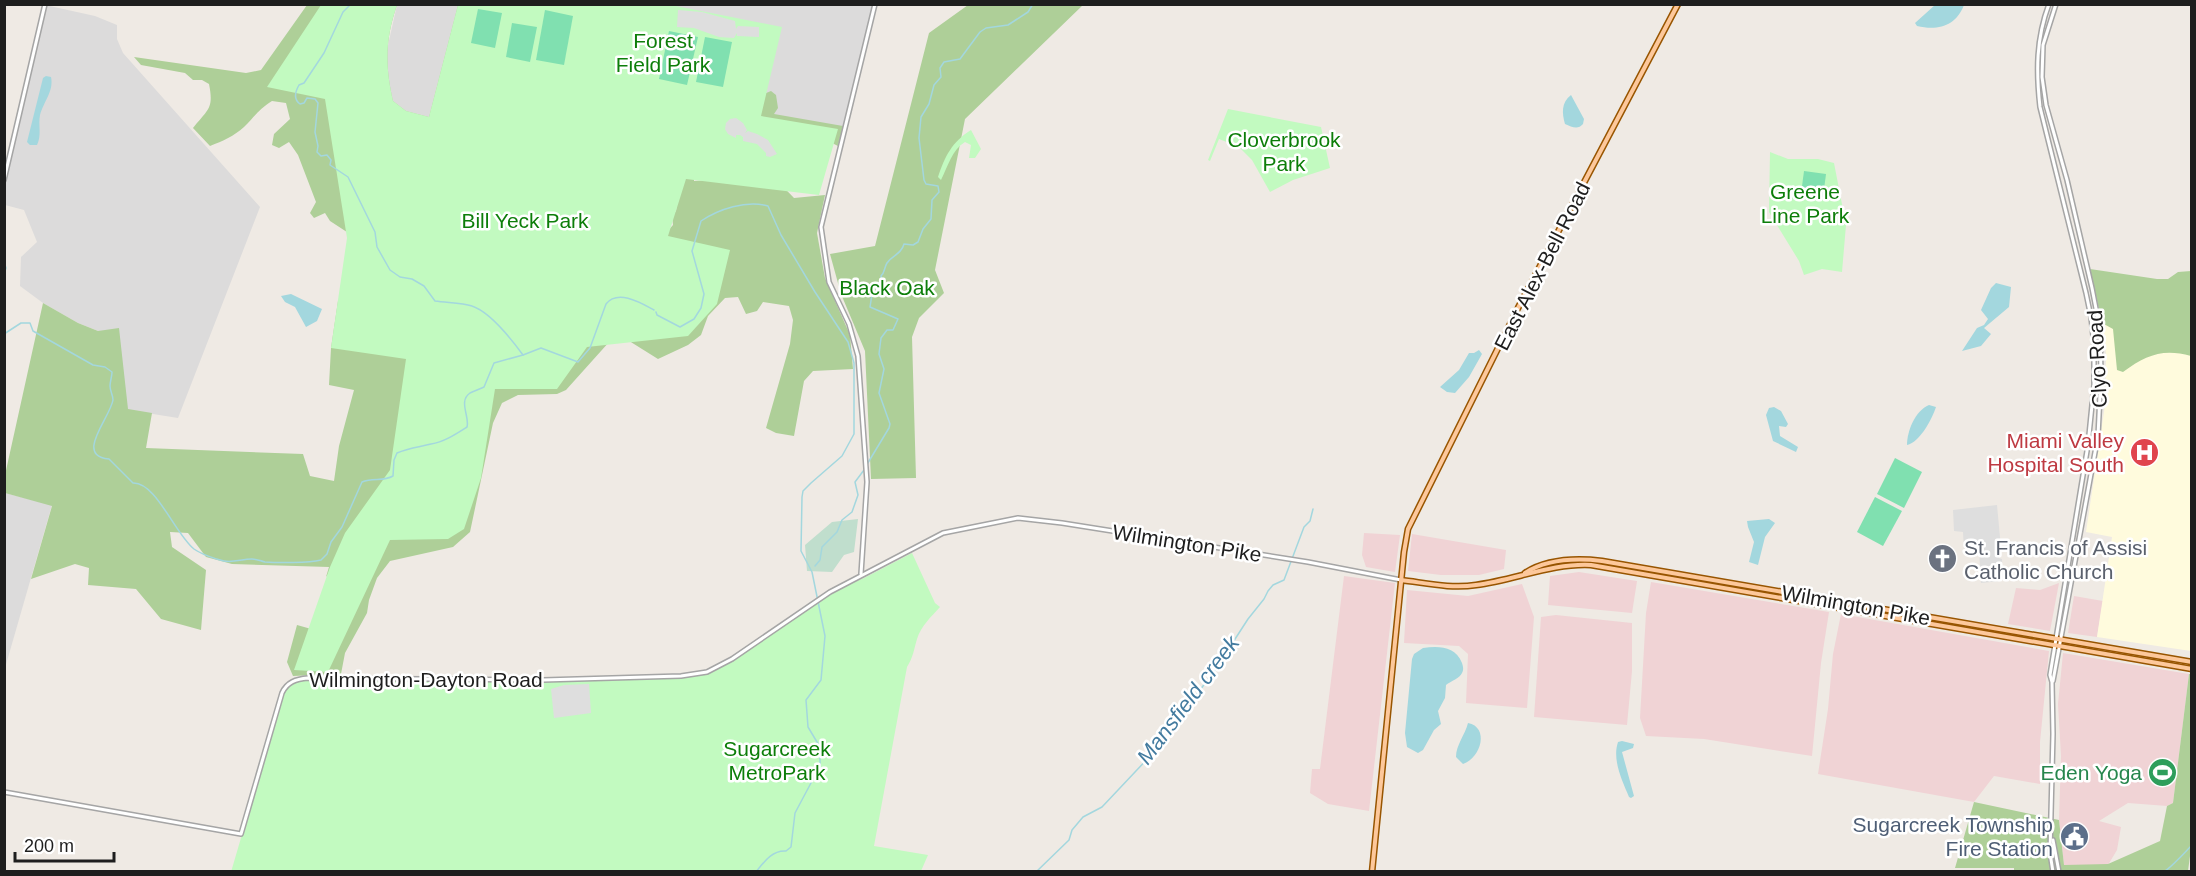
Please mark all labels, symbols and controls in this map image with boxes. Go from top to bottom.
park label: Forest Field Park [616,29,711,76]
park label: Cloverbrook Park [1227,128,1341,175]
street label: East Alex-Bell Road [1490,178,1594,354]
park label: Greene Line Park [1761,180,1850,227]
park label: Bill Yeck Park [461,209,589,232]
park label: Black Oak [839,276,935,299]
street label: Clyo Road [2083,309,2111,409]
place label: Miami Valley Hospital South [1987,429,2125,476]
hospital icon: Miami Valley Hospital South [2129,436,2161,468]
street label: Wilmington Pike [1111,520,1263,566]
place label: St. Francis of Assisi Catholic Church [1964,536,2147,583]
church icon: St. Francis of Assisi Catholic Church [1927,543,1959,575]
street label: Wilmington Pike [1780,581,1932,629]
water label: Mansfield creek [1132,630,1245,769]
street label: Wilmington-Dayton Road [309,668,543,691]
park label: Sugarcreek MetroPark [723,737,831,784]
sports icon: Eden Yoga [2147,756,2179,788]
place label: Eden Yoga [2040,761,2142,784]
place label: Sugarcreek Township Fire Station [1853,813,2053,860]
public building icon: Sugarcreek Township Fire Station [2058,820,2090,852]
scale bar [15,825,114,863]
text: 200 m [24,836,74,856]

